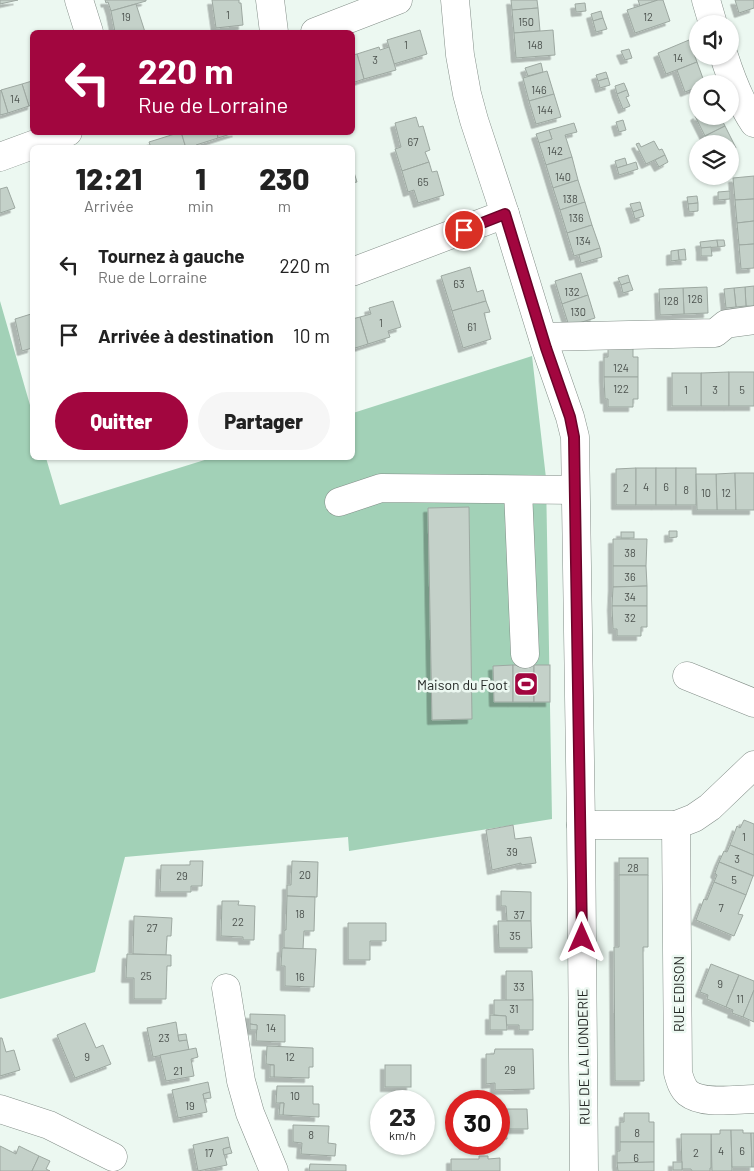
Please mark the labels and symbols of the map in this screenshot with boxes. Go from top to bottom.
house number: 1 [226,8,230,21]
house number: 19 [121,10,131,23]
house number: 12 [643,10,653,23]
house number: 150 [518,15,534,28]
house number: 1 [404,38,408,51]
house number: 148 [527,38,543,51]
house number: 14 [673,51,683,64]
house number: 3 [372,53,378,66]
house number: 146 [531,83,547,96]
house number: 14 [10,92,20,105]
house number: 144 [537,103,553,116]
house number: 67 [408,135,418,148]
house number: 142 [547,144,563,157]
house number: 140 [555,170,571,183]
house number: 65 [417,175,429,188]
house number: 138 [562,192,578,205]
pin [443,209,485,251]
house number: 136 [568,211,584,224]
house number: 134 [575,234,591,247]
house number: 63 [453,277,465,290]
house number: 132 [564,285,580,298]
house number: 126 [687,292,703,305]
house number: 128 [663,294,679,307]
house number: 130 [570,305,586,318]
house number: 1 [379,316,383,329]
house number: 61 [467,320,477,333]
house number: 124 [613,361,629,374]
house number: 122 [613,382,629,395]
house number: 1 [684,383,688,396]
house number: 3 [712,383,718,396]
house number: 5 [739,383,745,396]
house number: 4 [643,480,649,493]
house number: 6 [663,480,669,493]
house number: 2 [623,481,629,494]
house number: 8 [683,483,689,496]
house number: 10 [701,486,711,499]
house number: 12 [721,486,731,499]
house number: 38 [624,546,636,559]
house number: 36 [624,570,636,583]
house number: 34 [624,590,636,603]
house number: 32 [624,611,636,624]
sports icon: Maison du Foot [513,671,539,697]
place label: Maison du Foot [417,676,508,693]
house number: 1 [742,830,746,843]
house number: 39 [506,845,518,858]
house number: 3 [734,852,740,865]
house number: 28 [627,861,639,874]
house number: 20 [299,868,311,881]
house number: 29 [176,869,188,882]
house number: 5 [731,873,737,886]
house number: 7 [718,901,724,914]
house number: 18 [295,907,305,920]
house number: 37 [514,908,524,921]
position arrow [555,911,607,963]
house number: 22 [232,915,244,928]
house number: 27 [146,921,158,934]
house number: 35 [509,929,521,942]
street label: RUE EDISON [670,956,687,1032]
house number: 25 [140,969,152,982]
house number: 16 [295,970,305,983]
house number: 9 [717,977,723,990]
house number: 33 [513,980,525,993]
street label: RUE DE LA LIONDERIE [573,989,593,1125]
house number: 11 [736,992,744,1005]
house number: 31 [509,1002,519,1015]
house number: 14 [266,1021,276,1034]
house number: 23 [158,1031,170,1044]
house number: 9 [84,1050,90,1063]
house number: 12 [285,1050,295,1063]
house number: 29 [504,1063,516,1076]
house number: 21 [173,1064,183,1077]
house number: 10 [290,1089,300,1102]
speed limit sign: 30 [445,1090,510,1155]
house number: 19 [185,1099,195,1112]
house number: 8 [634,1126,640,1139]
house number: 8 [308,1128,314,1141]
house number: 4 [718,1144,724,1157]
house number: 6 [739,1144,745,1157]
house number: 17 [204,1146,214,1159]
house number: 2 [693,1146,699,1159]
house number: 6 [633,1151,639,1164]

